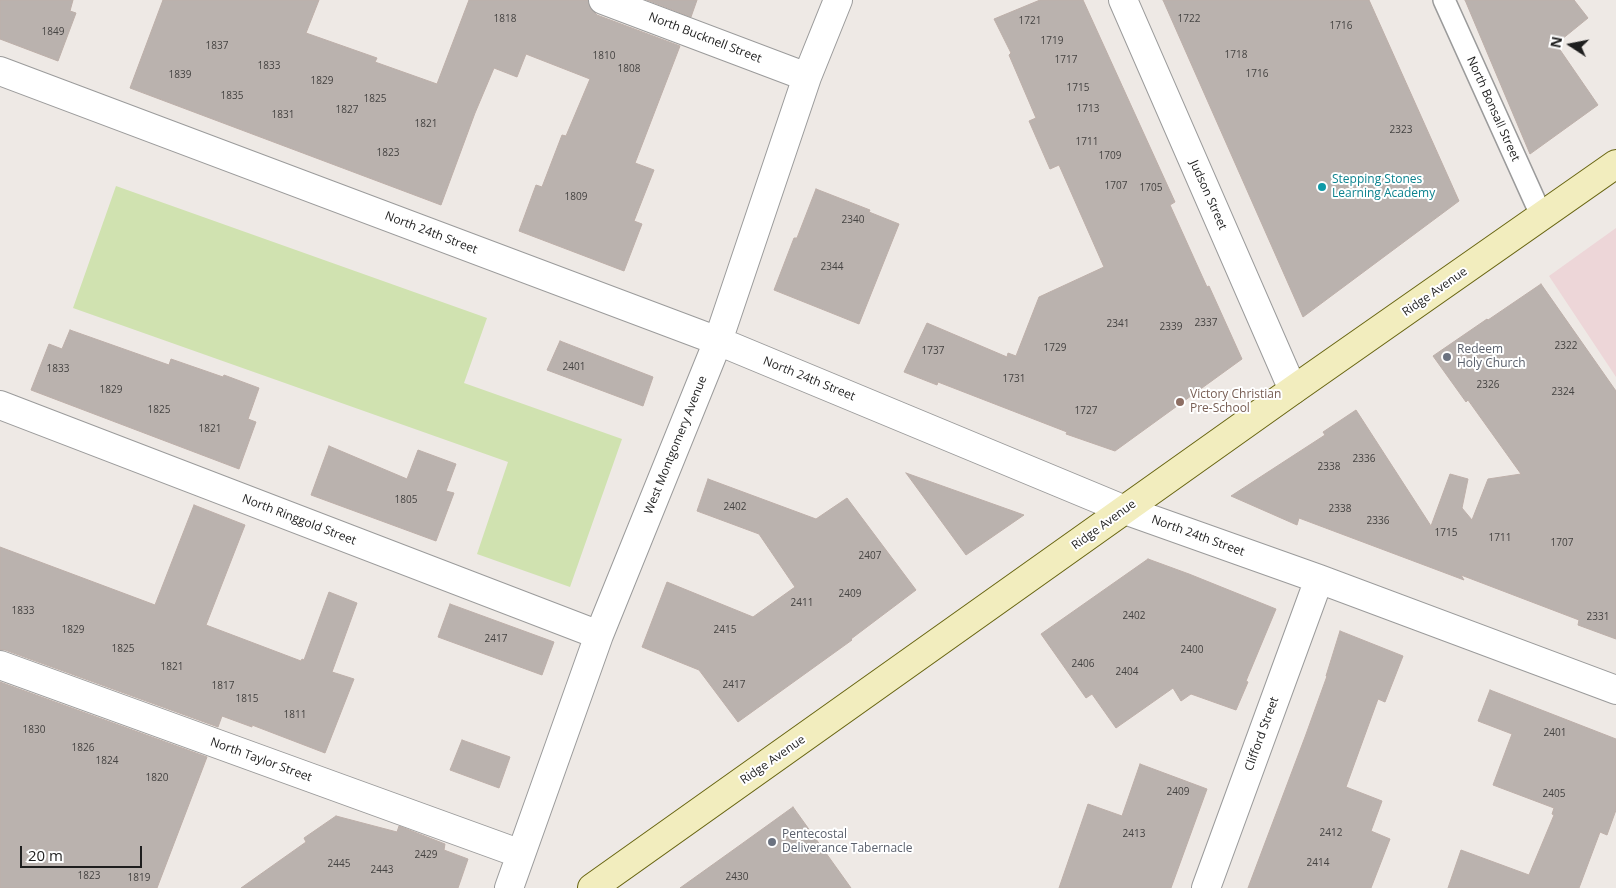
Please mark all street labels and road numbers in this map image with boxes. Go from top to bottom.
street label: North Bucknell Street [646,10,764,66]
street label: North Bonsall Street [1463,54,1523,164]
street label: Judson Street [1186,158,1230,232]
street label: North 24th Street [383,209,479,257]
street label: Ridge Avenue [1400,264,1470,320]
street label: North 24th Street [761,354,857,404]
street label: West Montgomery Avenue [642,374,710,516]
street label: North Ringgold Street [240,492,358,548]
street label: Ridge Avenue [1069,497,1139,553]
street label: North 24th Street [1150,512,1246,560]
street label: Clifford Street [1242,695,1282,773]
street label: Ridge Avenue [738,732,808,788]
street label: North Taylor Street [208,735,314,785]

